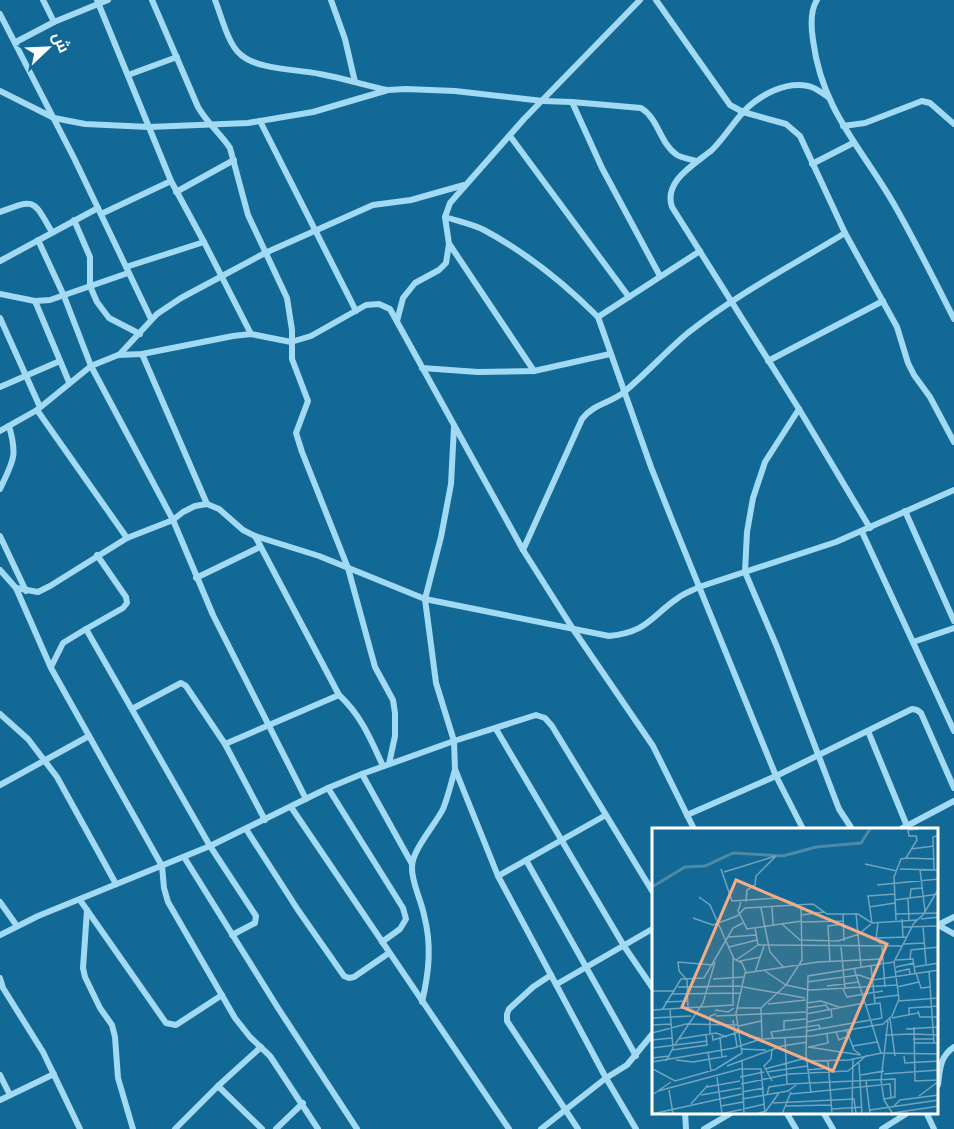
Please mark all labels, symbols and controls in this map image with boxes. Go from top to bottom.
north arrow [18,18,78,78]
text: ش [49,29,75,55]
inset map [652,828,939,1114]

